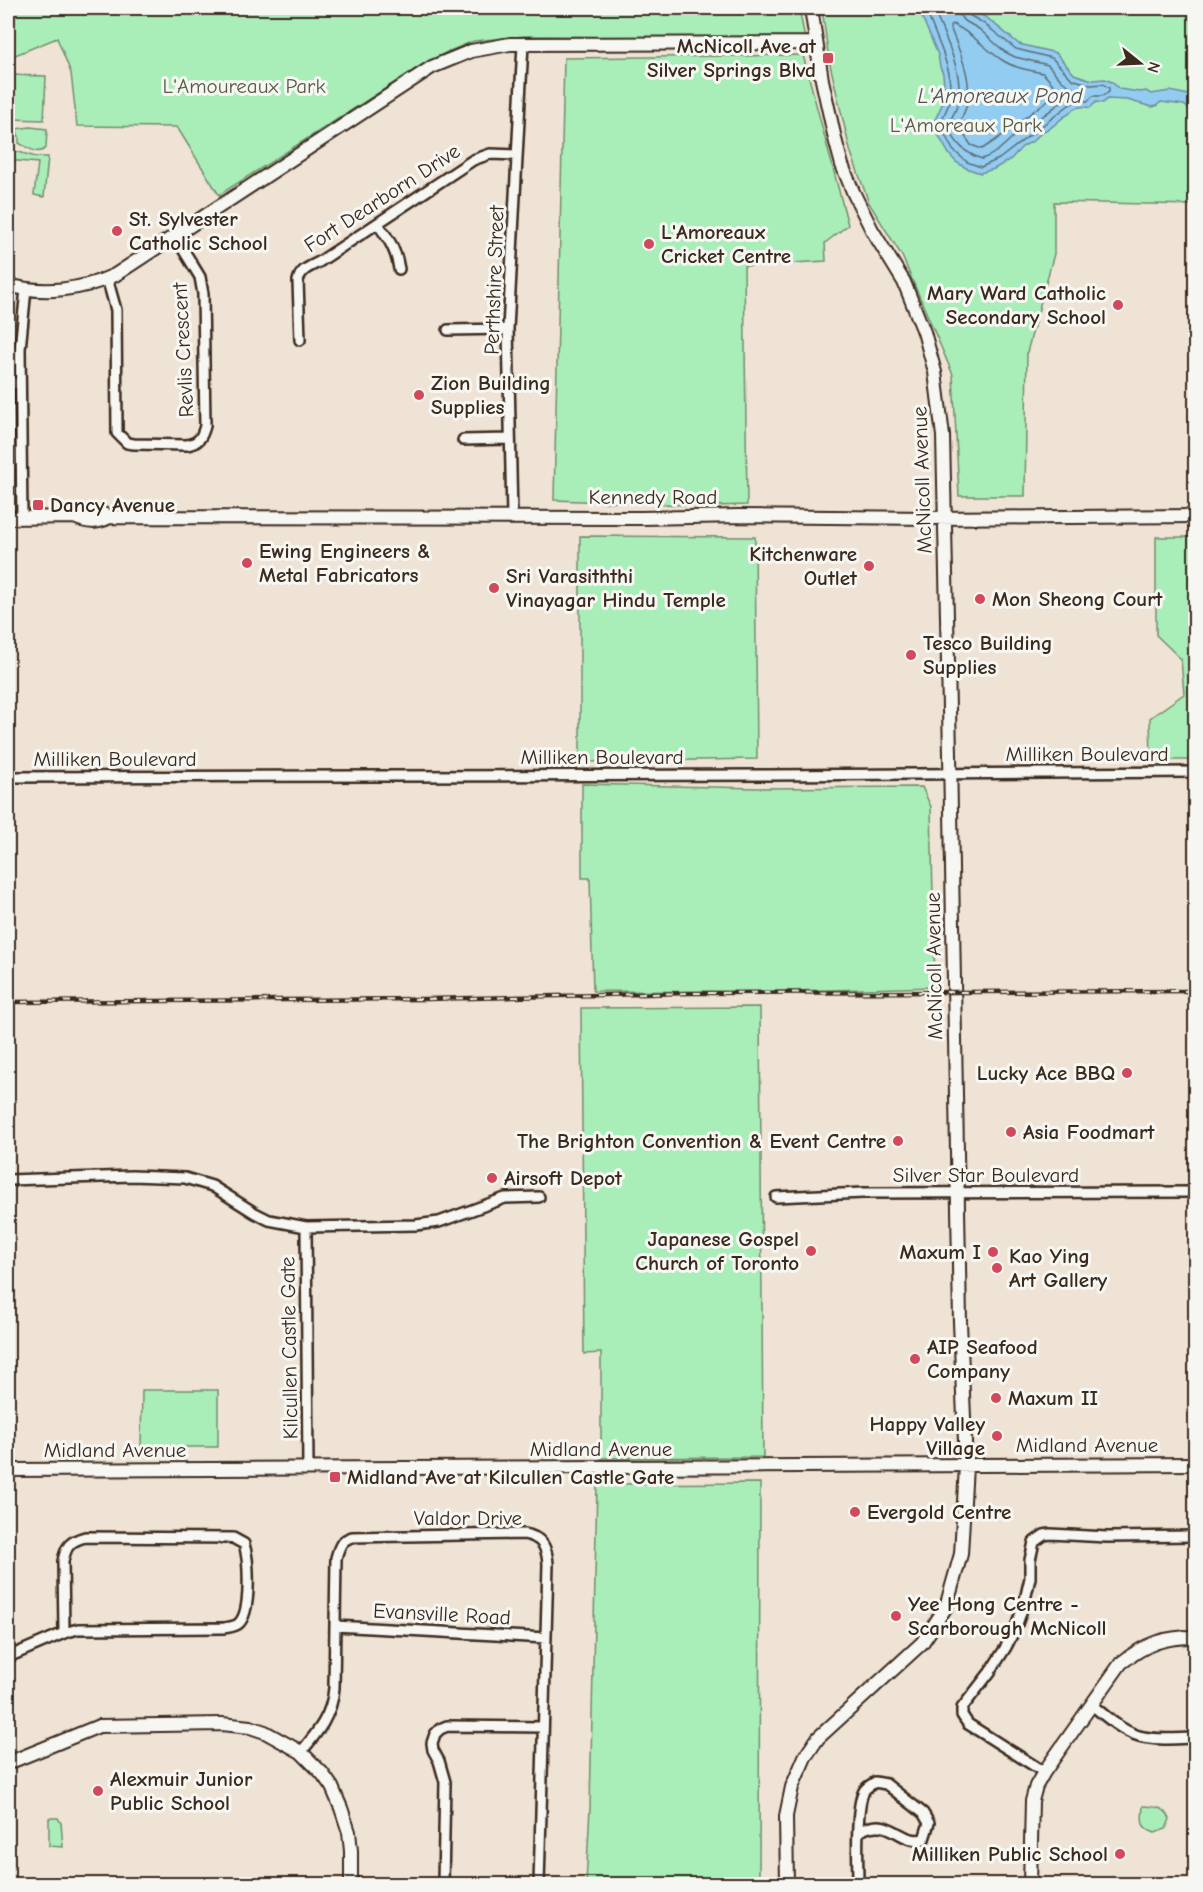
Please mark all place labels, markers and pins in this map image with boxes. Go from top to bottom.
place label: McNicoll Ave at Silver Springs Blvd [647,34,817,82]
marker: McNicoll Ave at Silver Springs Blvd [821,51,835,65]
place label: St. Sylvester Catholic School [129,207,268,255]
place label: L'Amoreaux Cricket Centre [661,220,791,268]
marker: St. Sylvester Catholic School [110,224,124,238]
marker: L'Amoreaux Cricket Centre [642,237,656,251]
place label: Mary Ward Catholic Secondary School [927,281,1106,329]
marker: Mary Ward Catholic Secondary School [1111,298,1125,312]
place label: Zion Building Supplies [431,371,551,419]
marker: Zion Building Supplies [412,388,426,402]
place label: Dancy Avenue [50,493,175,517]
marker: Dancy Avenue [31,498,45,512]
place label: Ewing Engineers & Metal Fabricators [259,539,430,587]
place label: Kitchenware Outlet [749,542,858,590]
marker: Ewing Engineers & Metal Fabricators [240,556,254,570]
marker: Kitchenware Outlet [862,559,876,573]
place label: Sri Varasiththi Vinayagar Hindu Temple [506,564,726,612]
marker: Sri Varasiththi Vinayagar Hindu Temple [487,581,501,595]
place label: Mon Sheong Court [992,587,1164,611]
marker: Mon Sheong Court [973,592,987,606]
place label: Tesco Building Supplies [923,631,1053,679]
marker: Tesco Building Supplies [904,648,918,662]
place label: Lucky Ace BBQ [977,1061,1115,1085]
marker: Lucky Ace BBQ [1120,1066,1134,1080]
place label: Asia Foodmart [1023,1120,1155,1144]
marker: Asia Foodmart [1004,1125,1018,1139]
place label: The Brighton Convention & Event Centre [517,1129,886,1153]
marker: The Brighton Convention & Event Centre [891,1134,905,1148]
place label: Airsoft Depot [504,1166,623,1190]
marker: Airsoft Depot [485,1171,499,1185]
place label: Japanese Gospel Church of Toronto [635,1227,799,1275]
place label: Maxum I [900,1240,981,1264]
marker: Japanese Gospel Church of Toronto [804,1244,818,1258]
place label: Kao Ying Art Gallery [1009,1244,1108,1292]
marker: Maxum I [986,1245,1000,1259]
marker: Kao Ying Art Gallery [990,1261,1004,1275]
place label: AIP Seafood Company [927,1335,1038,1383]
marker: AIP Seafood Company [908,1352,922,1366]
place label: Maxum II [1008,1386,1098,1410]
marker: Maxum II [989,1391,1003,1405]
place label: Happy Valley Village [870,1412,985,1460]
marker: Happy Valley Village [990,1429,1004,1443]
place label: Midland Ave at Kilcullen Castle Gate [347,1465,674,1489]
marker: Midland Ave at Kilcullen Castle Gate [328,1470,342,1484]
place label: Evergold Centre [867,1500,1011,1524]
marker: Evergold Centre [848,1505,862,1519]
place label: Yee Hong Centre - Scarborough McNicoll [908,1592,1107,1640]
marker: Yee Hong Centre - Scarborough McNicoll [889,1609,903,1623]
place label: Alexmuir Junior Public School [110,1767,253,1815]
marker: Alexmuir Junior Public School [91,1784,105,1798]
place label: Milliken Public School [912,1842,1108,1866]
marker: Milliken Public School [1113,1847,1127,1861]

